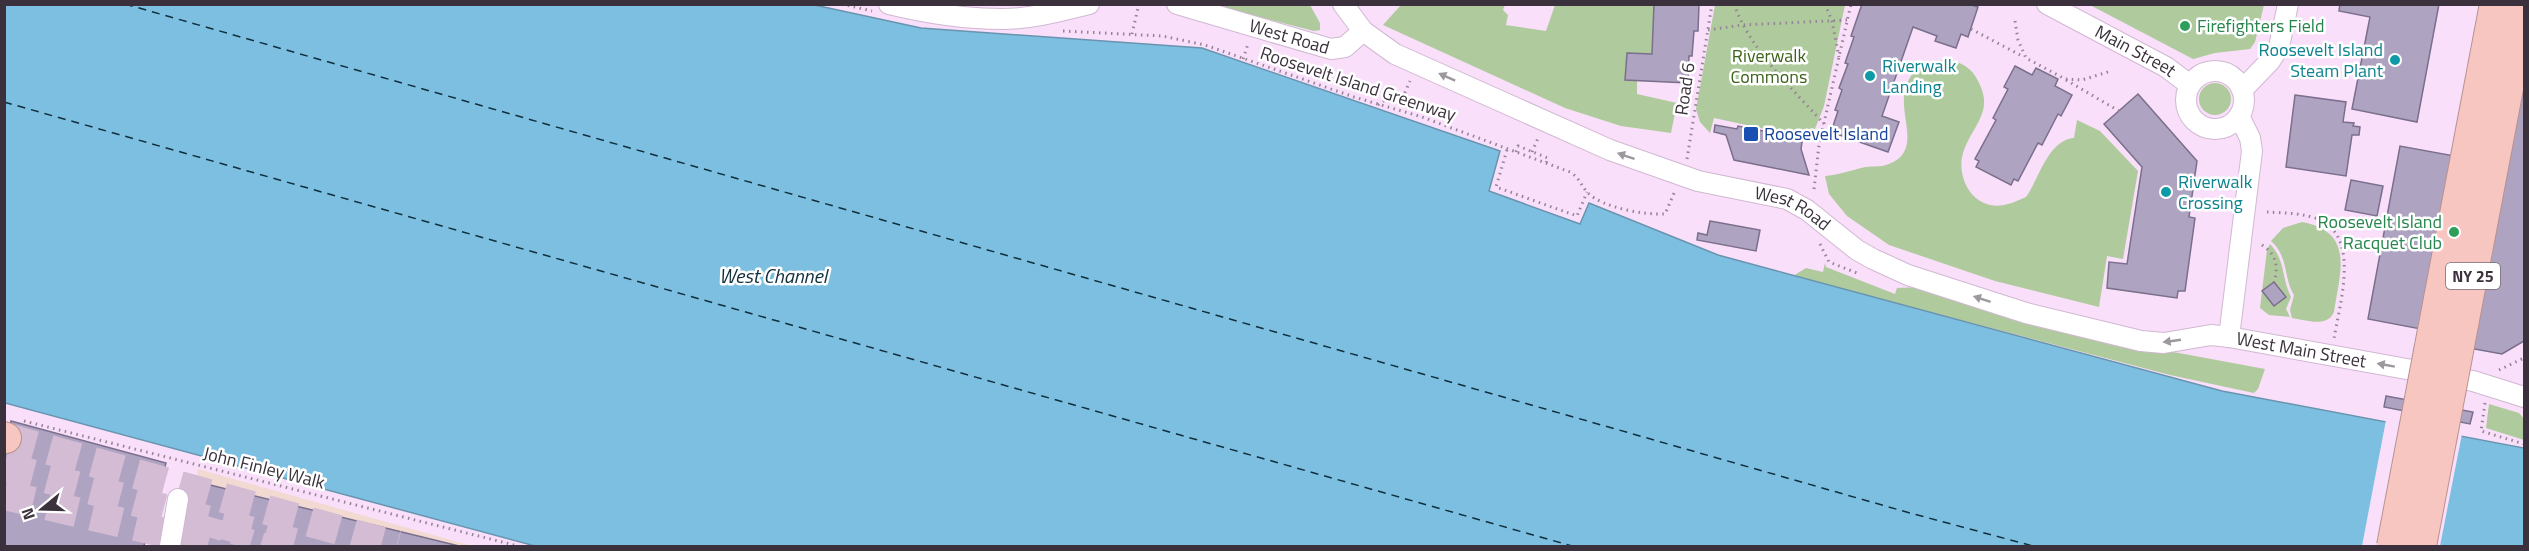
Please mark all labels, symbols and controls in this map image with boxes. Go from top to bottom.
street label: West Road [1246,12,1333,61]
place label: Firefighters Field [2197,12,2324,39]
street label: Main Street [2090,18,2183,83]
marker: Firefighters Field [2178,19,2192,33]
place label: Roosevelt Island Steam Plant [2259,36,2384,84]
street label: Roosevelt Island Greenway [1257,39,1460,128]
park label: Riverwalk Commons [1731,42,1807,90]
place label: Riverwalk Landing [1882,52,1957,100]
marker: Roosevelt Island Steam Plant [2388,53,2402,67]
street label: Road 6 [1667,61,1702,117]
marker: Riverwalk Landing [1863,69,1877,83]
one-way arrow [1439,73,1456,82]
place label: Roosevelt Island [1764,120,1888,147]
marker: Roosevelt Island [1742,125,1760,143]
one-way arrow [1617,150,1635,160]
place label: Riverwalk Crossing [2178,168,2253,216]
street label: West Road [1752,179,1837,237]
marker: Riverwalk Crossing [2159,185,2173,199]
place label: Roosevelt Island Racquet Club [2318,208,2442,256]
marker: Roosevelt Island Racquet Club [2447,225,2461,239]
water label: West Channel [719,260,830,291]
road number: NY 25 [2446,263,2500,289]
one-way arrow [1973,294,1991,303]
street label: West Main Street [2234,325,2369,375]
one-way arrow [2162,337,2181,346]
one-way arrow [2376,361,2395,370]
street label: John Finley Walk [201,439,328,496]
north arrow [12,479,72,539]
text: N [15,505,41,523]

